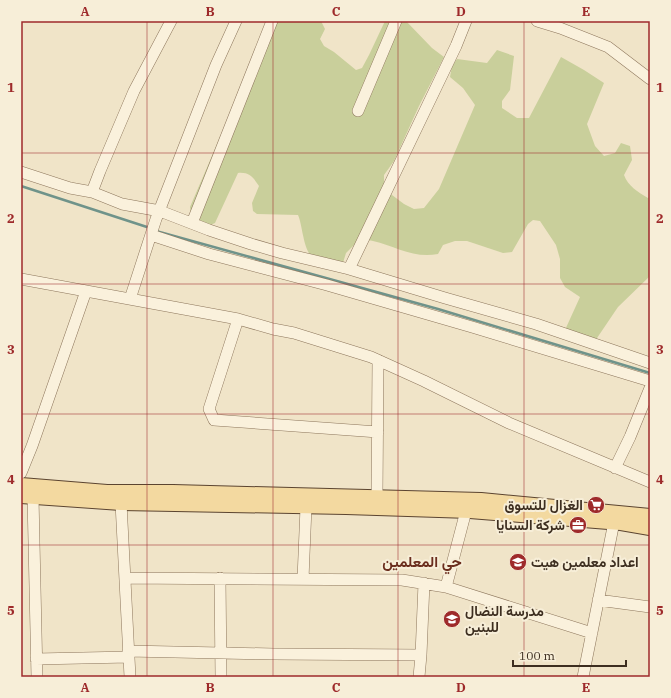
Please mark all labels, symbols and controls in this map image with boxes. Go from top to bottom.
text: A [80,3,90,20]
text: B [205,3,215,20]
text: C [332,3,341,20]
text: D [456,3,466,20]
text: E [582,3,590,20]
text: 1 [7,79,15,96]
text: 1 [656,79,664,96]
text: 2 [7,210,15,227]
text: 2 [656,210,664,227]
text: 3 [7,341,15,358]
text: 3 [656,341,664,358]
text: 4 [7,471,15,488]
text: 4 [656,471,664,488]
supermarket icon: الغزال للتسوق [586,495,606,515]
place label: الغزال للتسوق [505,496,583,514]
office icon: شركة السنايا [568,515,588,535]
place label: شركة السنايا [496,516,565,534]
district label: حي المعلمين [382,552,462,575]
school or university icon: اعداد معلمين هيت [508,552,528,572]
place label: اعداد معلمين هيت [531,553,639,571]
text: 5 [7,602,15,619]
place label: مدرسة النضال للبنين [465,602,544,636]
text: 5 [656,602,664,619]
school or university icon: مدرسة النضال للبنين [442,609,462,629]
scale bar [513,642,626,668]
text: 100 m [519,648,555,663]
text: A [80,679,90,696]
text: B [205,679,215,696]
text: C [332,679,341,696]
text: D [456,679,466,696]
text: E [582,679,590,696]

